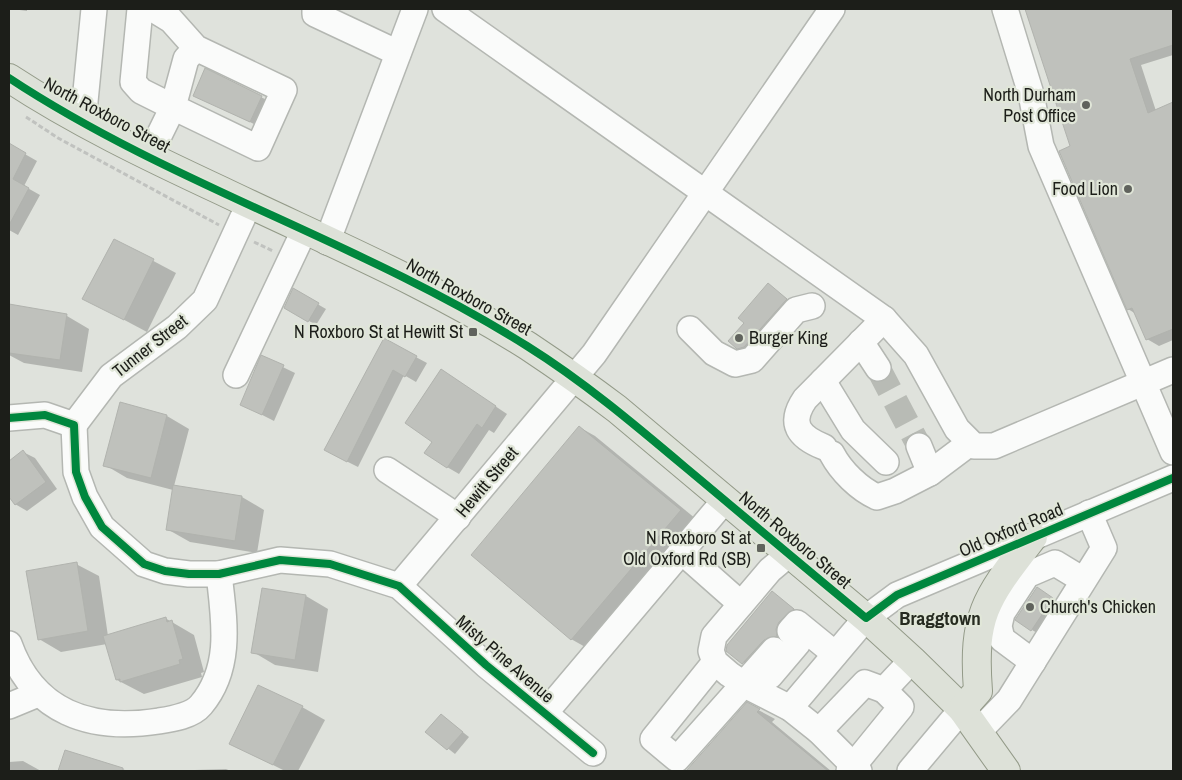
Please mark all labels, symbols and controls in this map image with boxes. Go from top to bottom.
street label: North Roxboro Street [40,71,175,158]
place label: North Durham Post Office [983,82,1076,128]
marker: North Durham Post Office [1080,99,1092,111]
place label: Food Lion [1052,176,1118,201]
marker: Food Lion [1122,183,1134,195]
street label: North Roxboro Street [402,252,536,341]
street label: Tunner Street [107,308,192,383]
place label: N Roxboro St at Hewitt St [294,319,463,344]
place label: Burger King [749,325,829,350]
marker: N Roxboro St at Hewitt St [467,326,479,338]
marker: Burger King [733,332,745,344]
street label: Hewitt Street [450,441,524,522]
street label: North Roxboro Street [734,485,857,594]
street label: Old Oxford Road [955,496,1067,563]
place label: N Roxboro St at Old Oxford Rd (SB) [623,525,751,571]
marker: N Roxboro St at Old Oxford Rd (SB) [755,542,767,554]
place label: Church's Chicken [1040,594,1156,619]
marker: Church's Chicken [1024,601,1036,613]
district label: Braggtown [899,605,981,631]
street label: Misty Pine Avenue [451,609,560,708]

